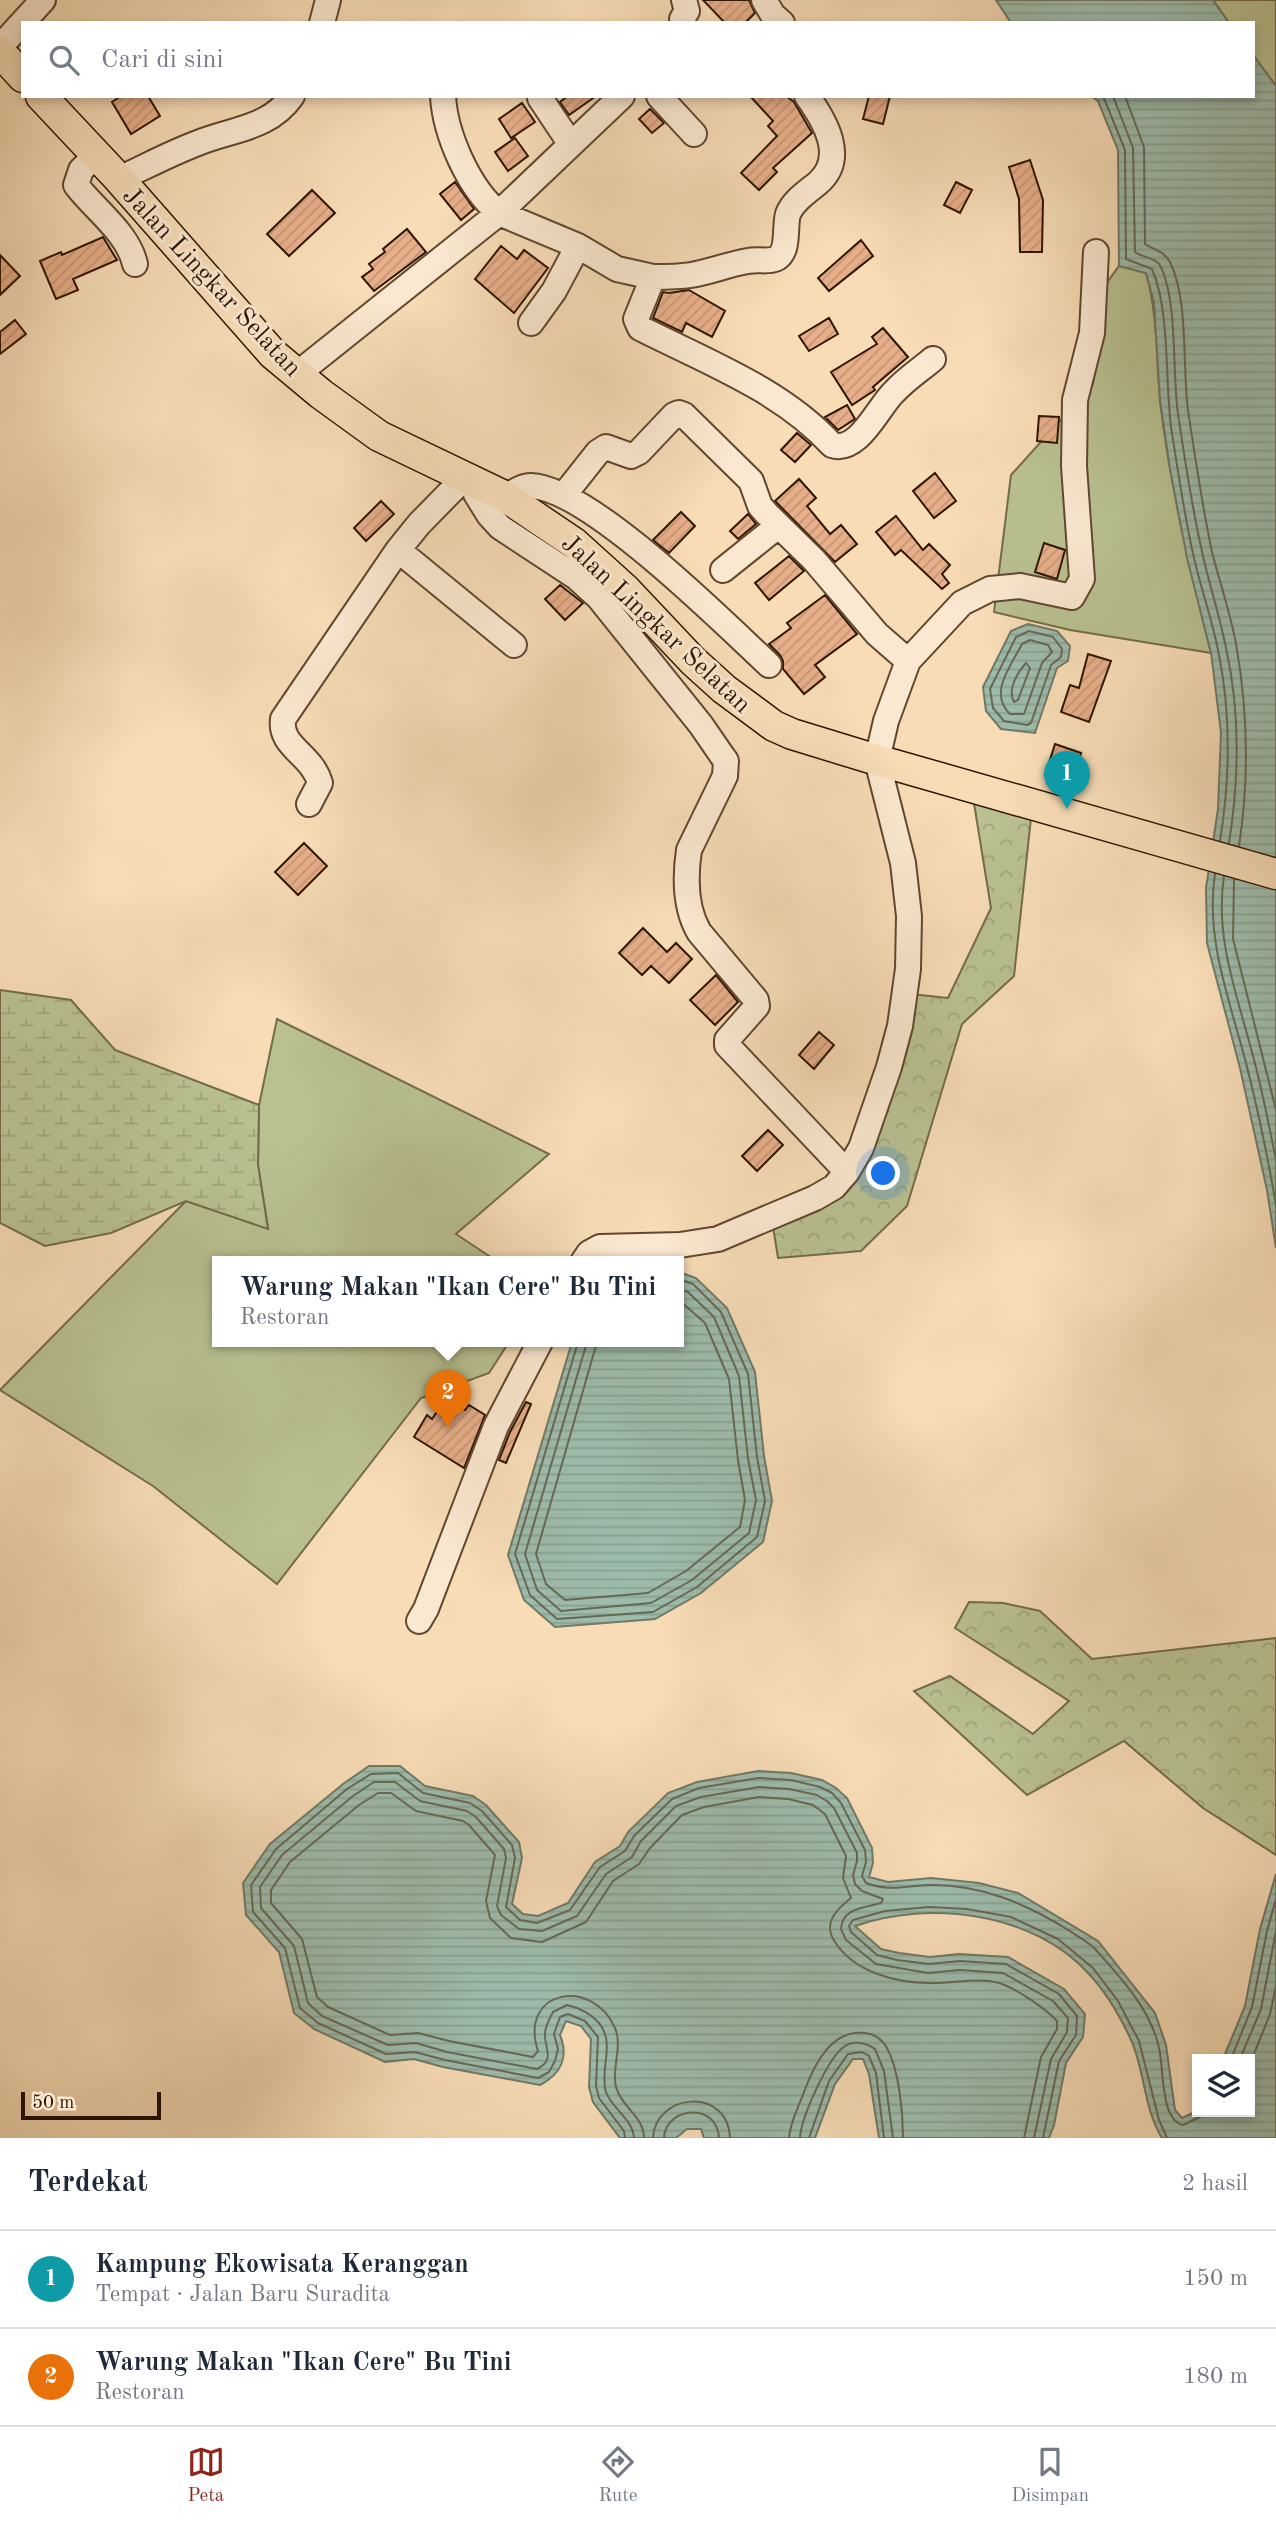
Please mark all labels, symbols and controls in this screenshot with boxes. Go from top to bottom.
search box [21,21,1255,98]
icon: search [45,41,83,79]
text: Cari di sini [101,47,223,73]
street label: Jalan Lingkar Selatan [117,183,306,382]
street label: Jalan Lingkar Selatan [556,530,755,719]
pin: 1 [1044,751,1090,809]
your location [866,1156,900,1190]
popup [212,1256,684,1347]
text: Warung Makan "Ikan Cere" Bu Tini [240,1275,656,1301]
text: Restoran [240,1306,329,1329]
pin: 2 [425,1370,471,1428]
map controls [1192,2054,1255,2117]
button: layers [1192,2054,1255,2117]
scale bar [21,2089,161,2121]
text: 50 m [32,2094,74,2113]
text: Terdekat [28,2168,148,2198]
text: 2 hasil [1182,2172,1248,2195]
text: Kampung Ekowisata Keranggan [95,2252,469,2278]
text: 1 [44,2267,58,2290]
text: 150 m [1183,2267,1248,2290]
text: Tempat · Jalan Baru Suradita [95,2283,390,2306]
text: Warung Makan "Ikan Cere" Bu Tini [95,2350,511,2376]
text: 2 [44,2365,58,2388]
text: 180 m [1183,2365,1248,2388]
text: Restoran [95,2381,185,2404]
tab: Peta [187,2443,225,2508]
tab: Rute [598,2443,638,2508]
tab: Disimpan [1011,2443,1089,2508]

